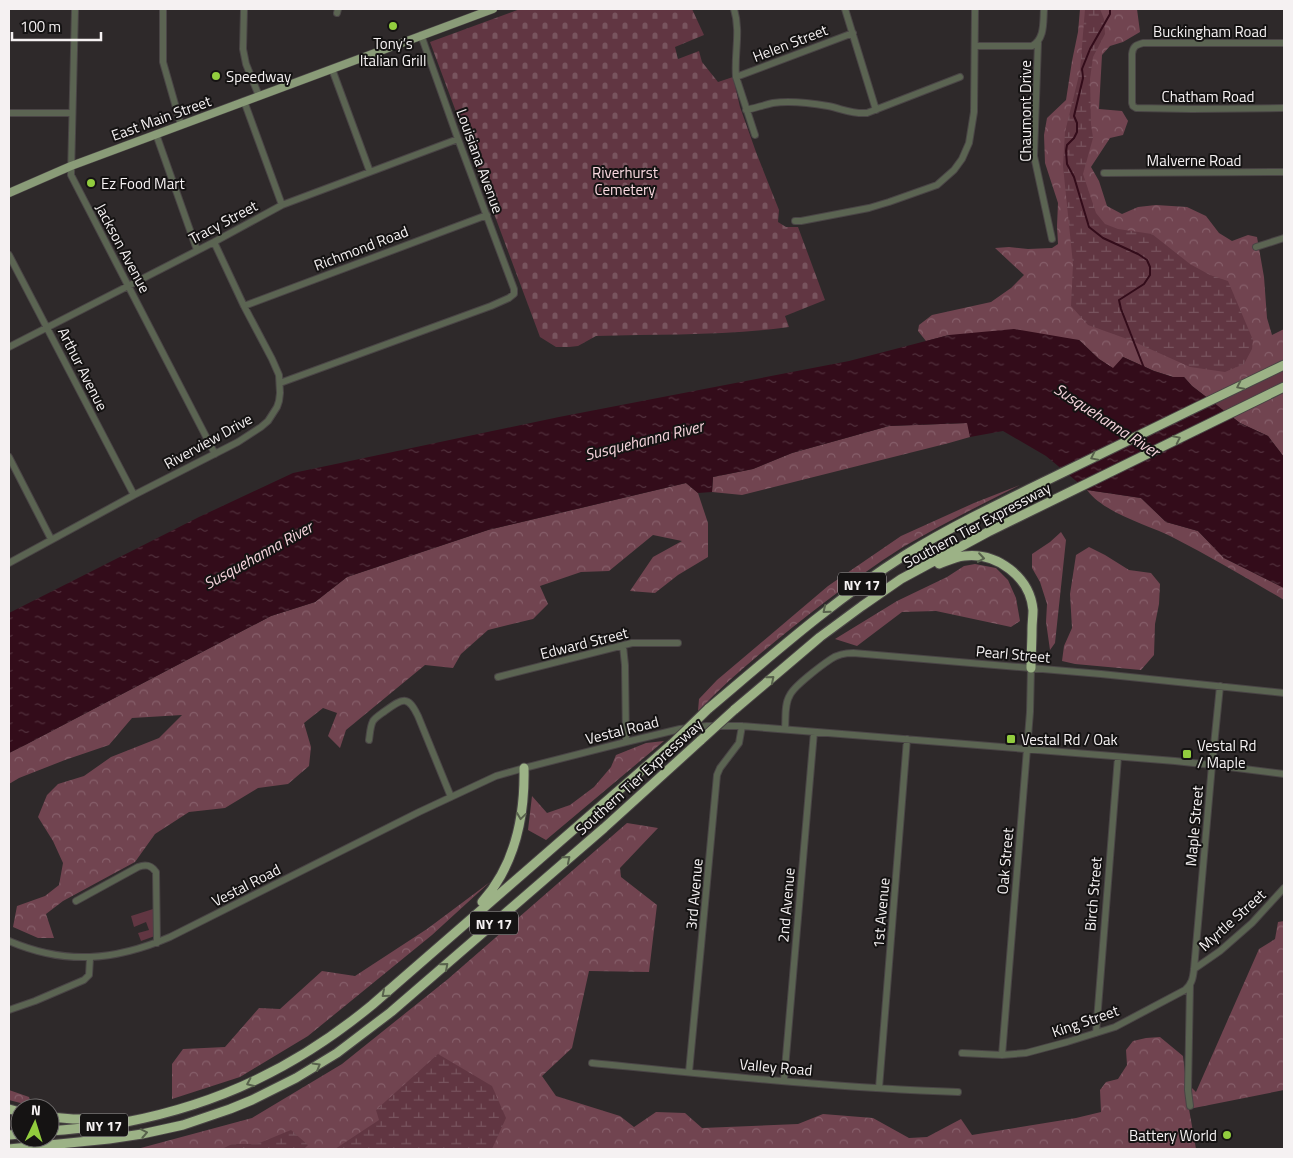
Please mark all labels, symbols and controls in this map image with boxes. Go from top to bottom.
scale bar [12,10,101,42]
text: 100 m [20,15,61,38]
street label: Helen Street [749,18,832,68]
marker: Tony’s Italian Grill [387,20,399,32]
street label: Buckingham Road [1153,20,1267,43]
place label: Tony’s Italian Grill [360,32,426,72]
street label: Chaumont Drive [1014,60,1037,162]
place label: Speedway [226,65,291,88]
marker: Speedway [210,70,222,82]
street label: Chatham Road [1162,85,1254,108]
street label: East Main Street [108,89,215,147]
street label: Louisiana Avenue [450,105,510,217]
street label: Malverne Road [1147,149,1241,172]
park label: Riverhurst Cemetery [592,161,659,201]
place label: Ez Food Mart [101,172,185,195]
marker: Ez Food Mart [85,177,97,189]
street label: Tracy Street [184,194,262,250]
street label: Jackson Avenue [90,199,156,297]
street label: Richmond Road [310,219,412,277]
street label: Arthur Avenue [52,323,114,415]
water label: Susquehanna River [1050,377,1166,464]
one-way arrow [1236,380,1245,390]
street label: Riverview Drive [160,407,256,475]
water label: Susquehanna River [582,413,708,466]
one-way arrow [1172,435,1181,445]
one-way arrow [1090,451,1099,462]
street label: Southern Tier Expressway [899,476,1055,574]
water label: Susquehanna River [199,514,319,595]
one-way arrow [976,552,985,562]
road number: NY 17 [838,572,886,596]
one-way arrow [823,605,832,614]
street label: Edward Street [538,621,631,665]
street label: Pearl Street [975,639,1052,669]
one-way arrow [766,675,775,684]
street label: Vestal Road [583,710,661,750]
street label: Southern Tier Expressway [570,714,708,840]
place label: Vestal Rd / Oak [1021,728,1118,751]
marker: Vestal Rd / Oak [1005,733,1017,745]
place label: Vestal Rd / Maple [1197,734,1256,774]
marker: Vestal Rd / Maple [1181,748,1193,760]
street label: Maple Street [1179,784,1209,867]
one-way arrow [516,812,527,820]
street label: Oak Street [991,826,1019,895]
one-way arrow [562,855,571,864]
street label: Birch Street [1078,855,1108,932]
street label: 3rd Avenue [679,857,709,931]
street label: Vestal Road [207,858,285,912]
street label: 2nd Avenue [771,867,801,943]
street label: 1st Avenue [866,877,896,949]
street label: Myrtle Street [1193,883,1271,956]
road number: NY 17 [470,911,518,934]
one-way arrow [439,962,448,971]
one-way arrow [382,988,391,996]
street label: King Street [1048,999,1122,1043]
street label: Valley Road [739,1052,813,1082]
one-way arrow [312,1062,321,1072]
one-way arrow [246,1077,255,1088]
north arrow [10,1098,60,1148]
text: N [30,1099,42,1120]
road number: NY 17 [80,1114,128,1136]
place label: Battery World [1129,1124,1217,1147]
one-way arrow [139,1129,148,1139]
marker: Battery World [1221,1129,1233,1141]

